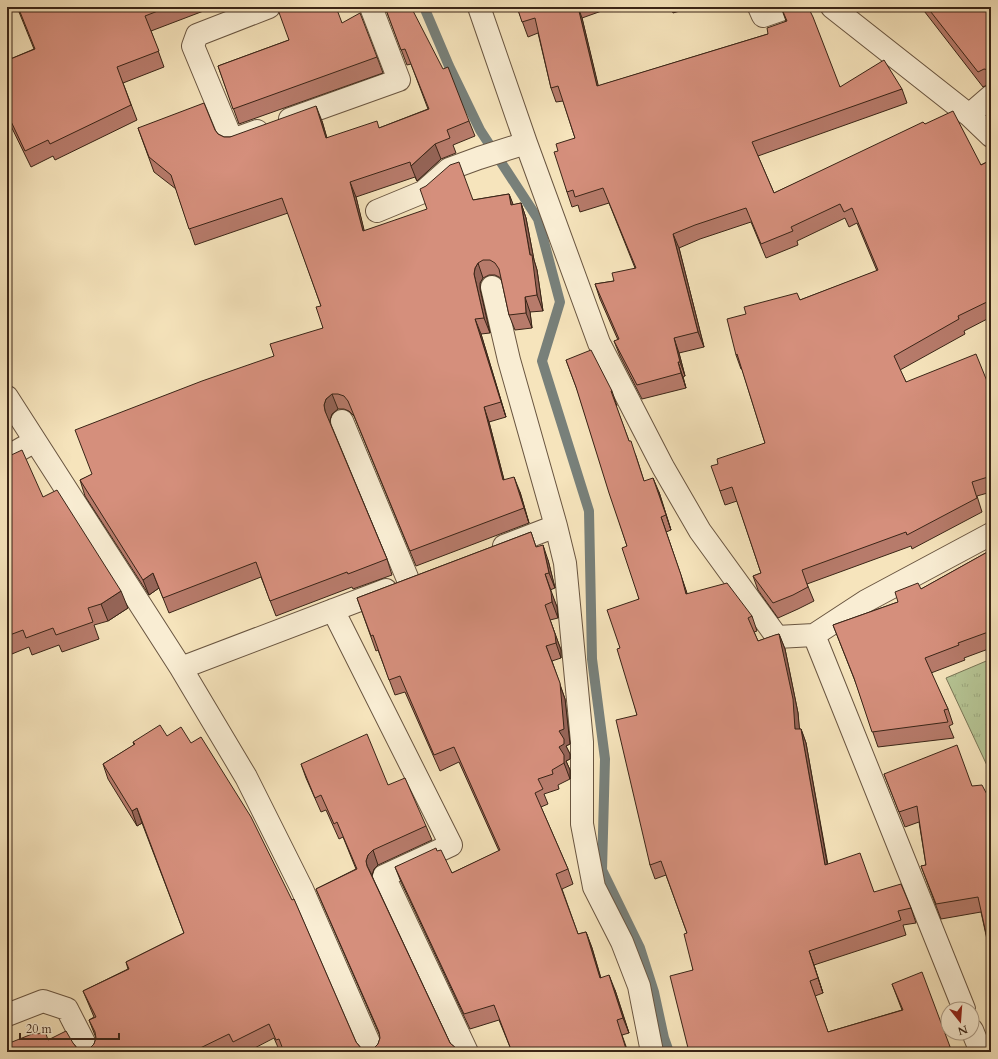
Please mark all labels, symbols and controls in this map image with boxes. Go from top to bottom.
north arrow [940,1001,980,1041]
scale bar [20,1015,119,1041]
text: 20 m [26,1021,53,1037]
text: N [956,1022,970,1039]

